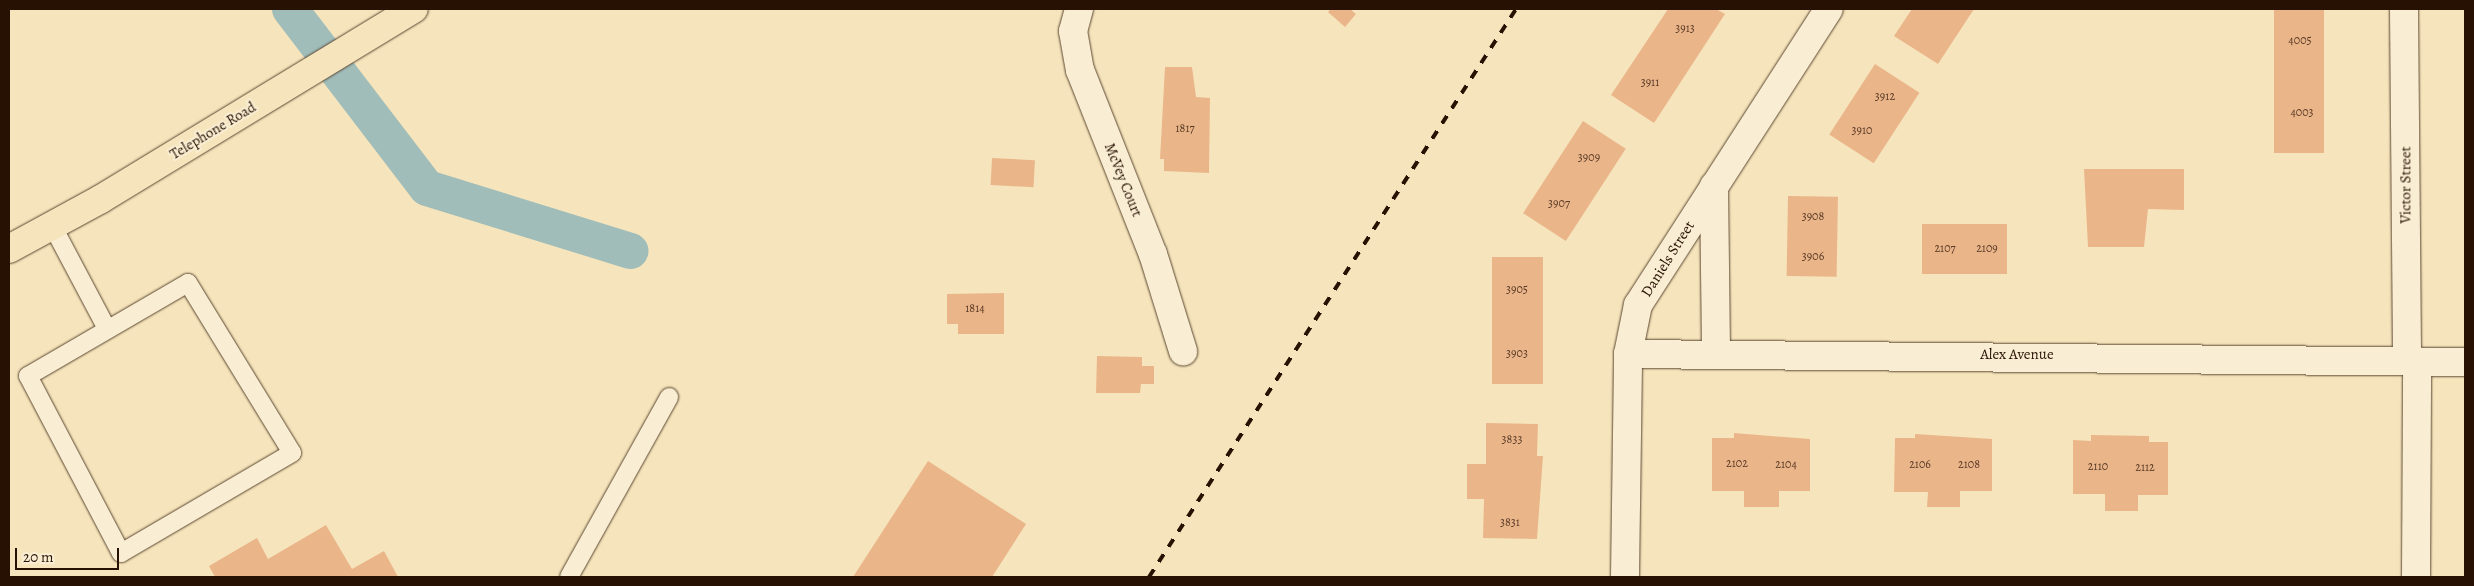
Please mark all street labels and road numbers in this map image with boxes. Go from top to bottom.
street label: Telephone Road [167,98,259,164]
street label: McVey Court [1100,140,1146,220]
street label: Victor Street [2397,146,2415,224]
street label: Daniels Street [1638,218,1698,300]
street label: Alex Avenue [1980,346,2054,364]

